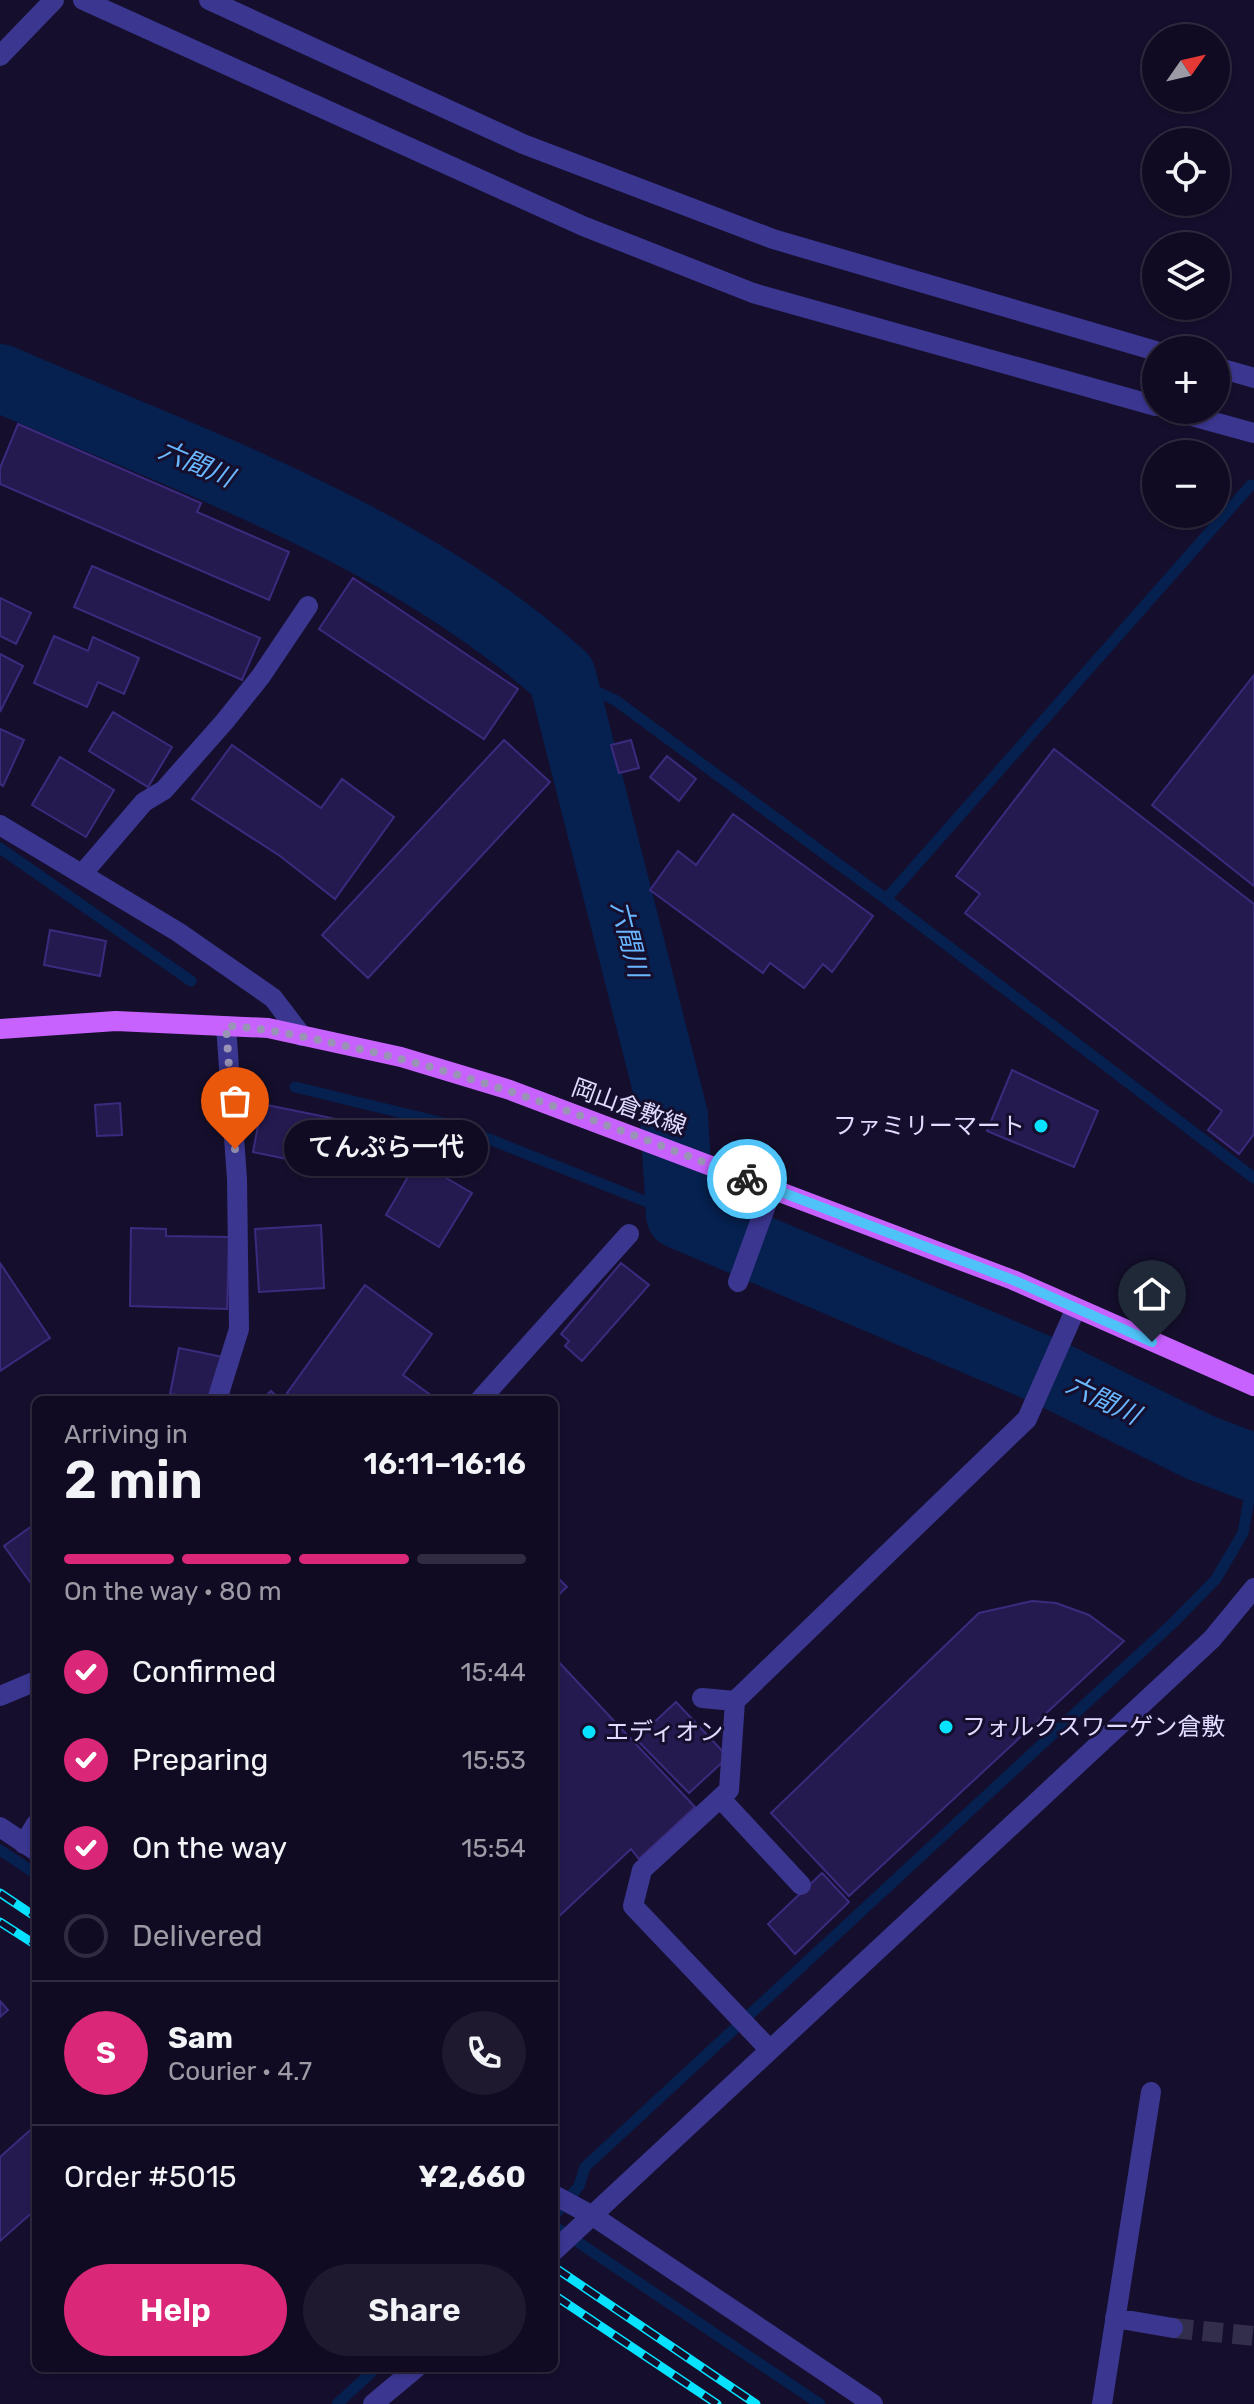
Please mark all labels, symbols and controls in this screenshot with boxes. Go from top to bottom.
north arrow [1142,24,1230,112]
map controls [1142,24,1230,528]
button: locate [1142,128,1230,216]
button: layers [1142,232,1230,320]
button: + [1142,336,1230,424]
water label: 六間川 [154,434,241,495]
button: − [1142,440,1230,528]
water label: 六間川 [605,897,654,983]
pin [201,1067,269,1149]
street label: 岡山倉敷線 [568,1073,690,1141]
icon: bag [213,1079,257,1123]
place label: ファミリーマート [833,1112,1025,1140]
marker: ファミリーマート [1032,1117,1050,1135]
callout: てんぷら一代 [283,1121,487,1177]
text: てんぷら一代 [308,1132,464,1163]
courier [707,1139,787,1219]
icon: bike [725,1157,769,1201]
pin [1118,1260,1186,1342]
icon: home [1130,1272,1174,1316]
water label: 六間川 [1061,1369,1148,1432]
text: Arriving in [64,1419,188,1450]
text: 16:11–16:16 [364,1446,526,1482]
text: 2 min [64,1449,203,1511]
text: On the way · 80 m [64,1576,282,1607]
icon: check [64,1650,108,1694]
text: Confirmed [132,1654,276,1690]
text: 15:44 [460,1657,526,1688]
place label: フォルクスワーゲン倉敷 [962,1713,1225,1741]
place label: エディオン [605,1718,723,1746]
marker: フォルクスワーゲン倉敷 [937,1718,955,1736]
marker: エディオン [580,1723,598,1741]
icon: check [64,1738,108,1782]
text: Preparing [132,1742,268,1778]
text: 15:53 [462,1745,526,1776]
icon: check [64,1826,108,1870]
text: On the way [132,1830,287,1866]
text: 15:54 [461,1833,526,1864]
text: Delivered [132,1918,263,1954]
button: phone [442,2011,526,2095]
text: Sam [168,2020,233,2056]
text: S [96,2035,116,2071]
text: Courier · 4.7 [168,2056,312,2087]
text: Order #5015 [64,2159,237,2195]
text: ¥2,660 [418,2159,526,2195]
button: Help [64,2264,287,2356]
button: Share [303,2264,526,2356]

